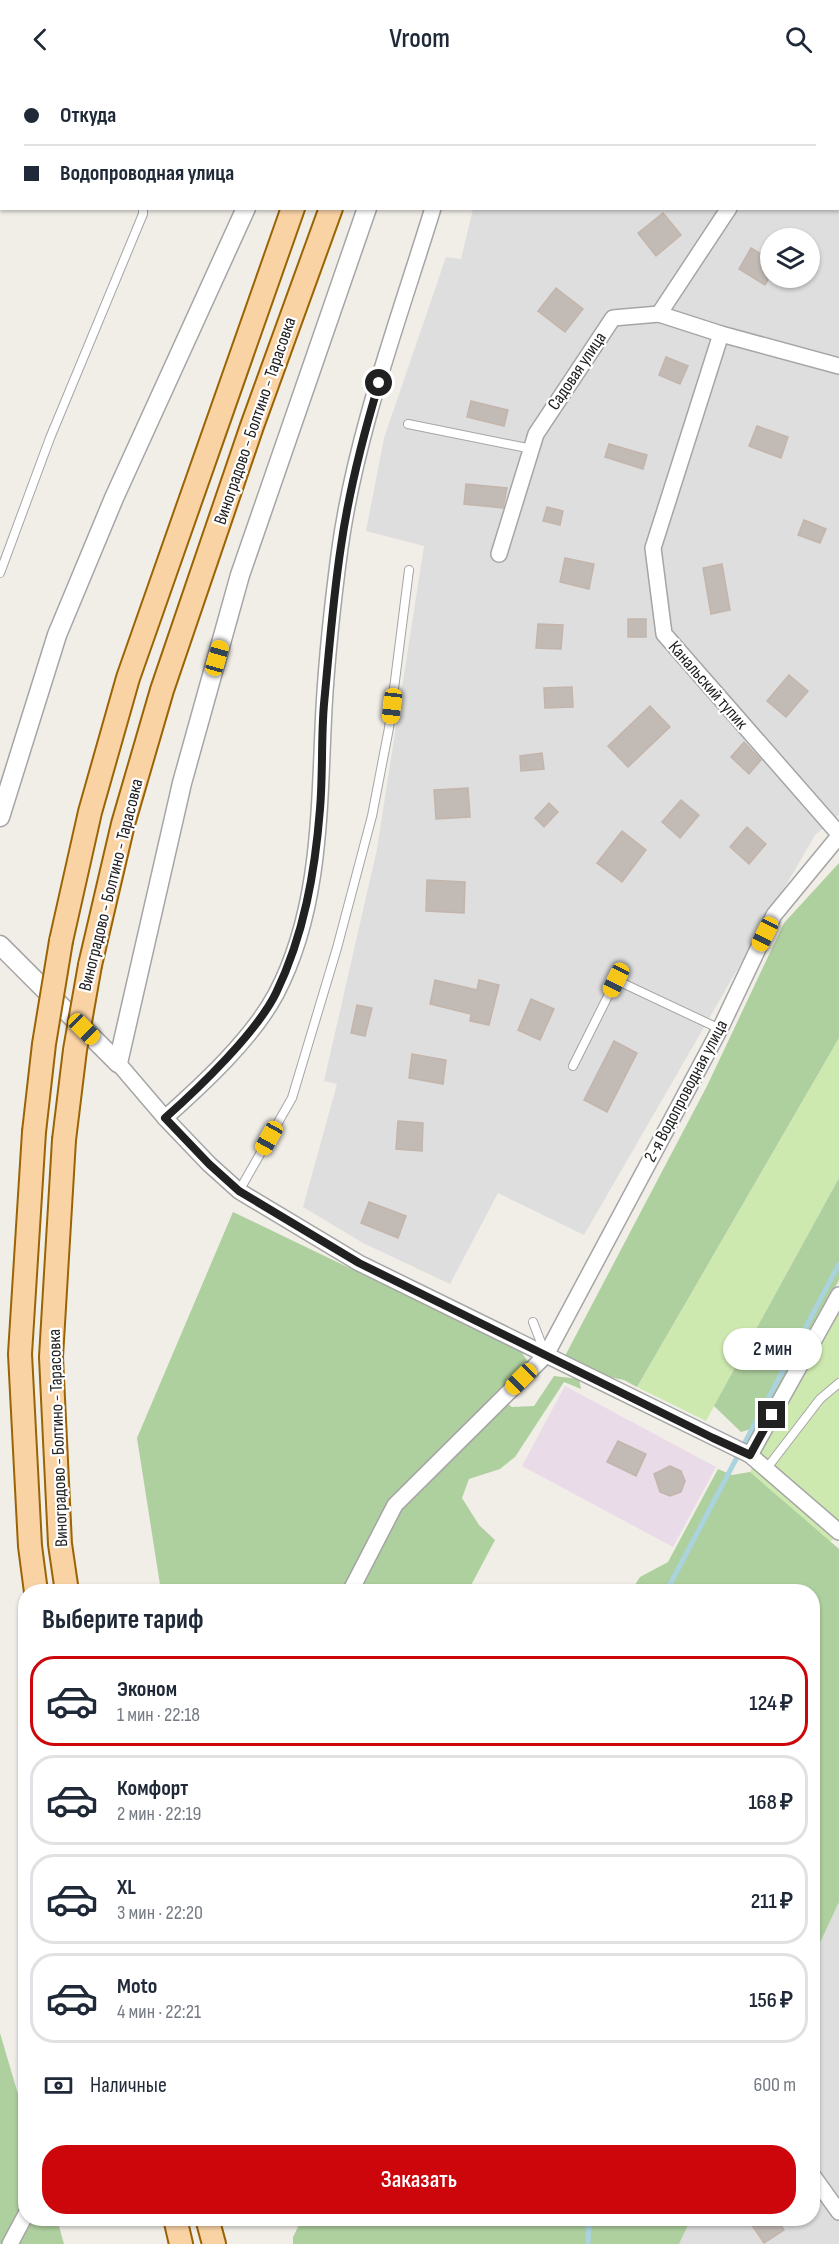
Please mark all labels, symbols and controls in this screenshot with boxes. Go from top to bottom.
icon: back [24,23,57,56]
text: Vroom [389,23,450,55]
icon: search [782,23,815,56]
text: Откуда [60,102,116,129]
text: Водопроводная улица [60,160,234,187]
map controls [760,228,820,288]
button: layers [760,228,820,288]
street label: Виноградово - Болтино - Тарасовка [210,315,300,527]
street label: Садовая улица [543,328,611,414]
route start [365,369,392,396]
street label: Канальский тупик [664,637,752,733]
car [203,638,231,678]
car [381,687,403,725]
street label: Виноградово - Болтино - Тарасовка [74,777,148,993]
car [749,914,781,954]
car [600,960,632,1000]
car [65,1010,103,1048]
street label: 2-я Водопроводная улица [640,1016,732,1166]
car [252,1118,286,1158]
callout: 2 мин [722,1328,822,1370]
street label: Виноградово - Болтино - Тарасовка [44,1329,72,1547]
text: 2 мин [753,1337,792,1361]
car [502,1360,540,1398]
route end [758,1401,785,1428]
text: Выберите тариф [42,1604,204,1636]
icon: car [45,1674,99,1728]
text: Эконом [117,1676,177,1703]
text: 124 ₽ [749,1690,793,1717]
text: 1 мин · 22:18 [117,1703,200,1727]
icon: car [45,1773,99,1827]
text: Комфорт [117,1775,188,1802]
text: 168 ₽ [748,1789,793,1816]
text: 2 мин · 22:19 [117,1802,201,1826]
icon: car [45,1872,99,1926]
text: XL [117,1874,136,1901]
text: 211 ₽ [751,1888,793,1915]
text: 3 мин · 22:20 [117,1901,203,1925]
icon: car [45,1971,99,2025]
text: Moto [117,1973,157,2000]
text: 156 ₽ [749,1987,793,2014]
text: 4 мин · 22:21 [117,2000,201,2024]
icon: cash [42,2069,75,2102]
text: Наличные [90,2072,167,2099]
text: 600 m [753,2073,796,2097]
button: Заказать [42,2145,796,2214]

